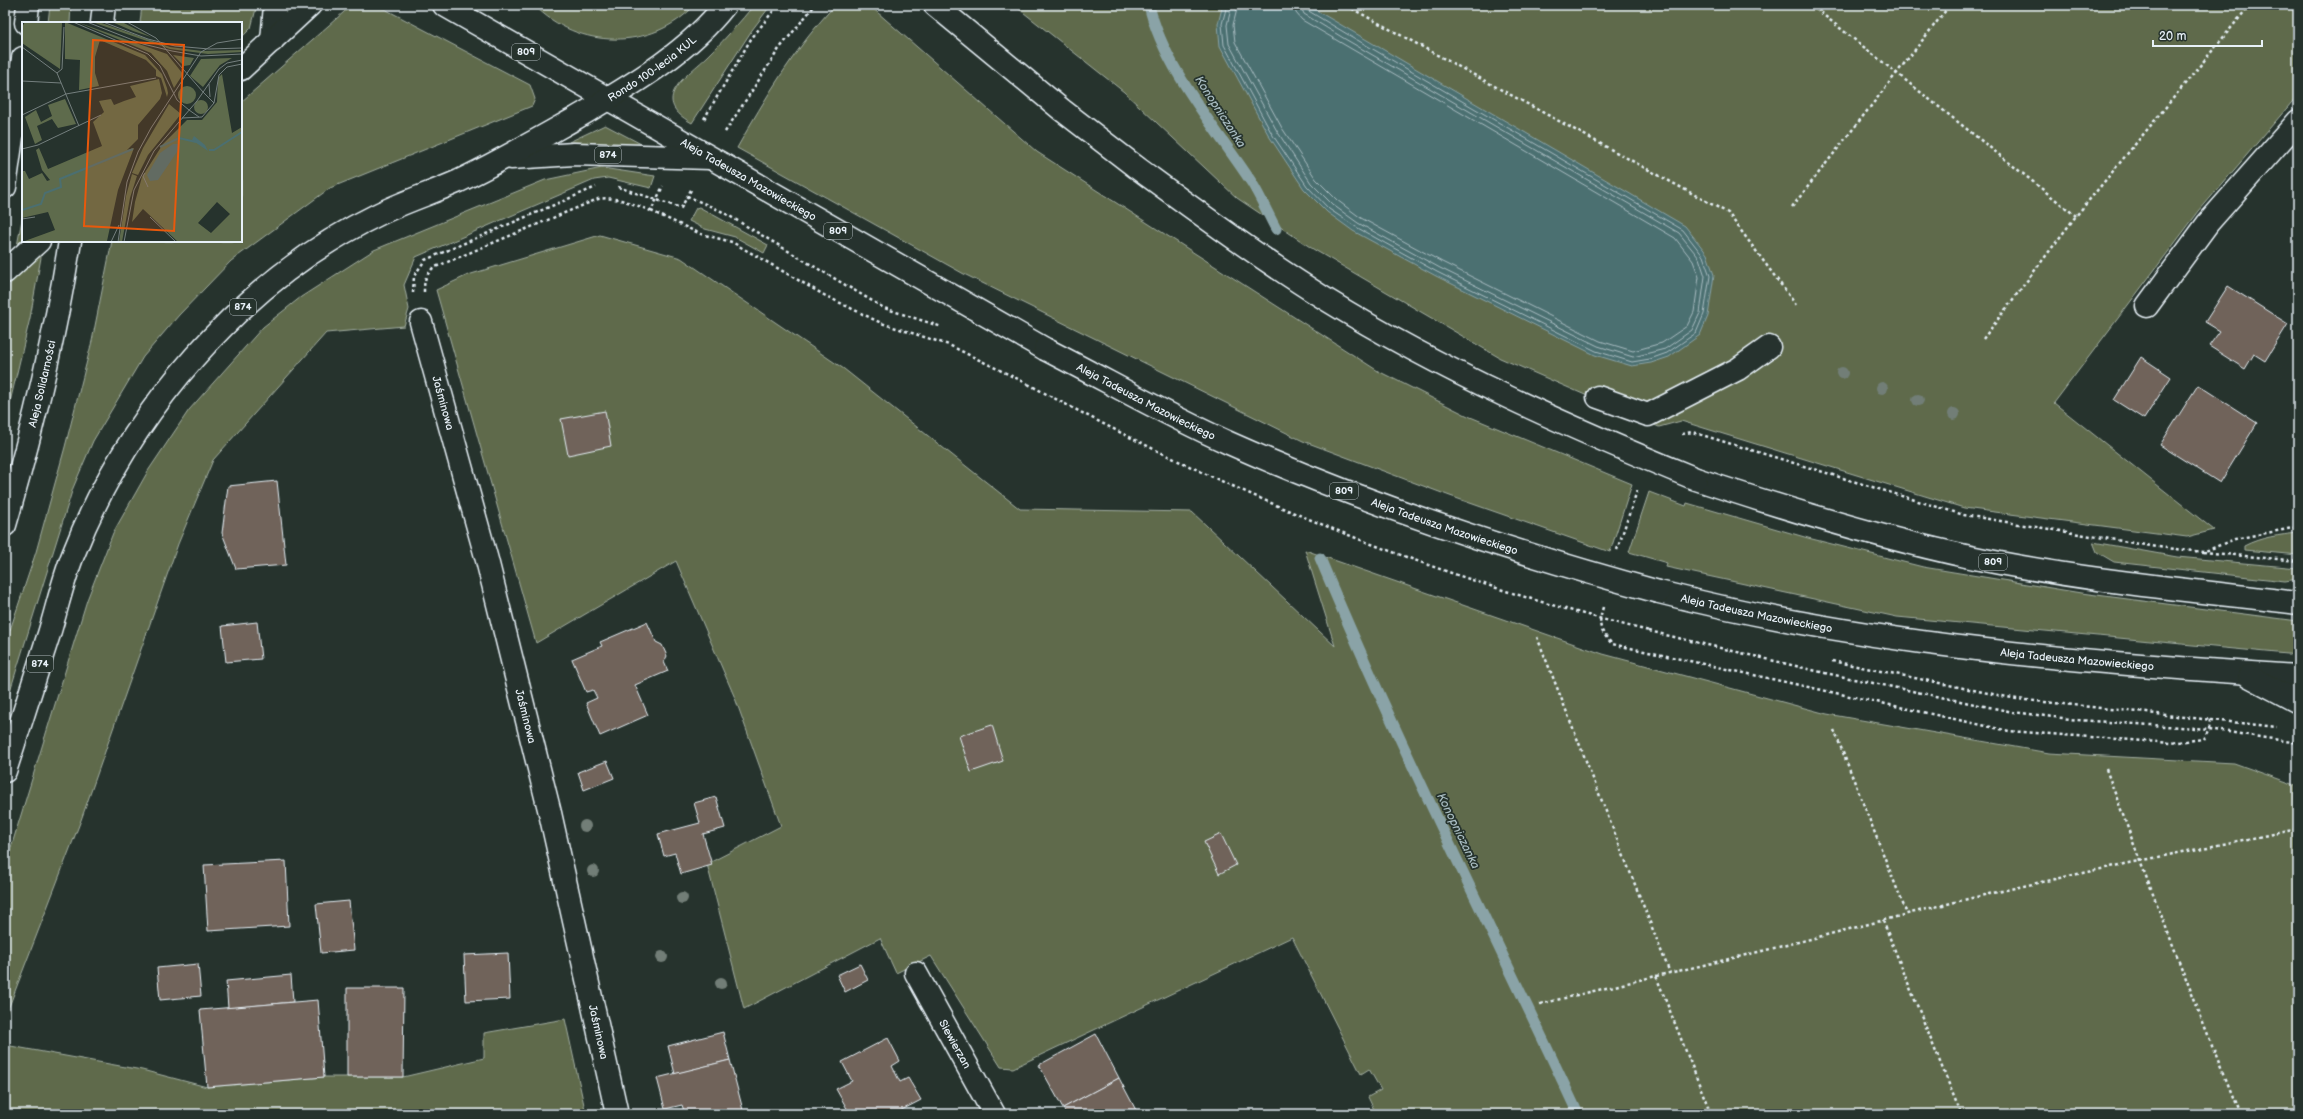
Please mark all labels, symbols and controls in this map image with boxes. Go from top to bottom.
inset map [22,22,242,242]
scale bar [2153,22,2262,48]
text: 20 m [2159,29,2186,44]
street label: Rondo 100-lecia KUL [605,32,699,104]
road number: 809 [512,44,540,60]
water label: Konopniczanka [1191,73,1249,151]
street label: Aleja Tadeusza Mazowieckiego [678,135,819,223]
road number: 874 [595,147,621,163]
road number: 809 [824,223,852,239]
road number: 874 [230,299,256,315]
street label: Aleja Solidarności [25,339,58,429]
street label: Aleja Tadeusza Mazowieckiego [1075,360,1218,442]
street label: Jaśminowa [430,374,457,431]
road number: 809 [1330,483,1358,499]
street label: Aleja Tadeusza Mazowieckiego [1370,495,1520,557]
road number: 809 [1979,554,2007,570]
street label: Aleja Tadeusza Mazowieckiego [1680,591,1833,635]
street label: Aleja Tadeusza Mazowieckiego [2000,645,2154,673]
road number: 874 [27,656,53,672]
street label: Jaśminowa [513,688,539,745]
water label: Konopniczanka [1433,791,1483,871]
street label: Jaśminowa [586,1003,611,1060]
street label: Siewierzan [936,1017,974,1071]

